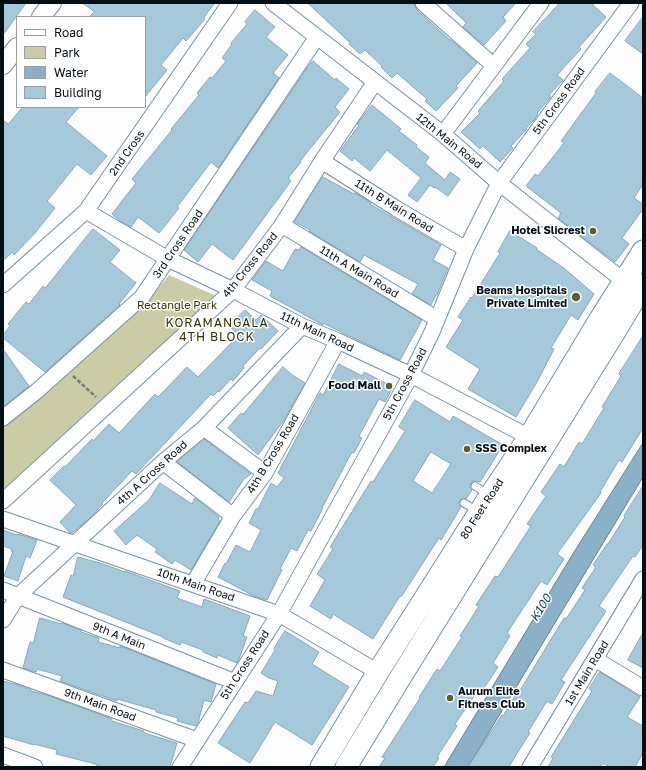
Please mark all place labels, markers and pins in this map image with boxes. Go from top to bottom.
place label: Hotel Slicrest [511,224,585,238]
marker: Hotel Slicrest [588,226,598,236]
place label: Beams Hospitals Private Limited [476,284,567,310]
marker: Beams Hospitals Private Limited [570,291,582,303]
place label: Food Mall [328,379,381,393]
marker: Food Mall [384,381,394,391]
place label: SSS Complex [475,442,547,456]
marker: SSS Complex [462,444,472,454]
place label: Aurum Elite Fitness Club [458,685,525,711]
marker: Aurum Elite Fitness Club [445,693,455,703]

